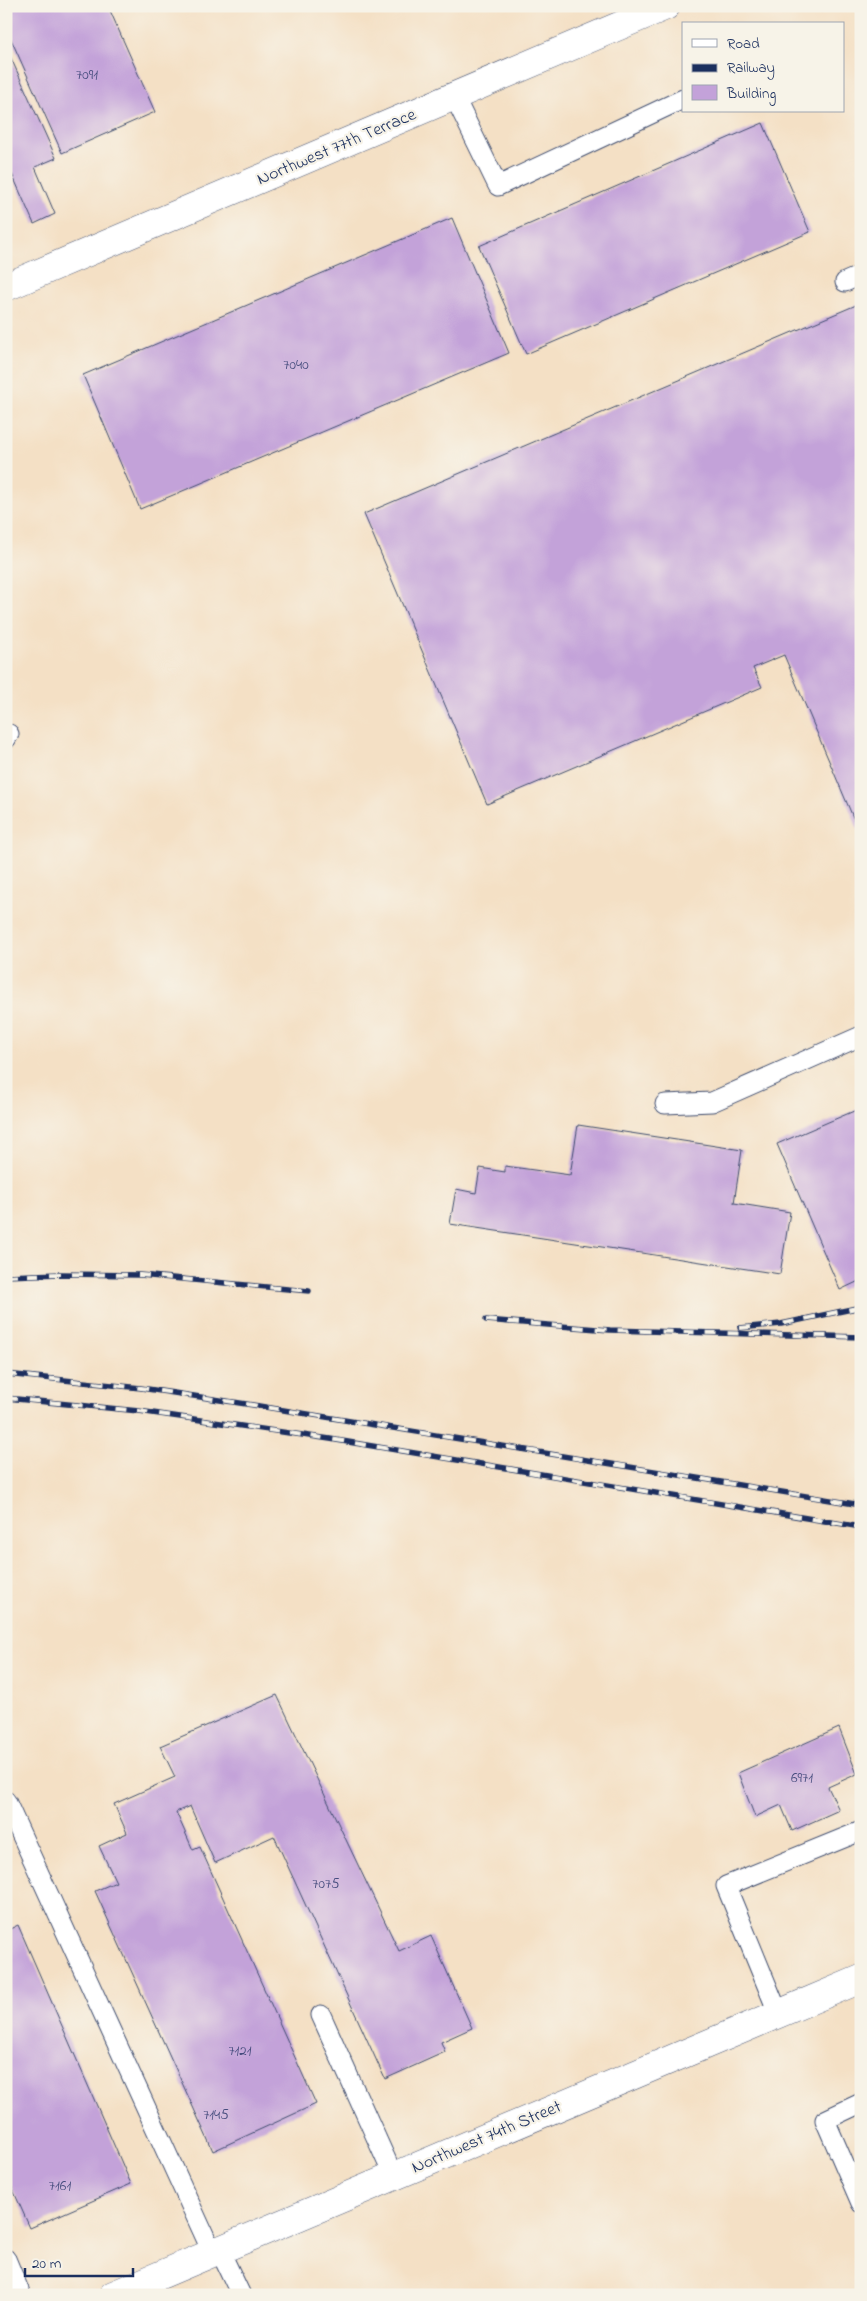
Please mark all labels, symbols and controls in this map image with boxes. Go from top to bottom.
legend [682,22,844,112]
text: Road [727,33,760,55]
text: Railway [727,57,775,80]
house number: 7091 [76,64,98,86]
text: Building [726,83,776,106]
street label: Northwest 77th Terrace [253,102,421,193]
house number: 7040 [283,354,309,376]
house number: 6971 [791,1767,813,1789]
house number: 7075 [312,1873,340,1895]
house number: 7121 [228,2040,252,2062]
street label: Northwest 74th Street [408,2095,566,2181]
house number: 7145 [203,2104,229,2126]
house number: 7161 [49,2175,71,2197]
scale bar [25,2246,132,2278]
text: 20 m [32,2253,62,2275]

